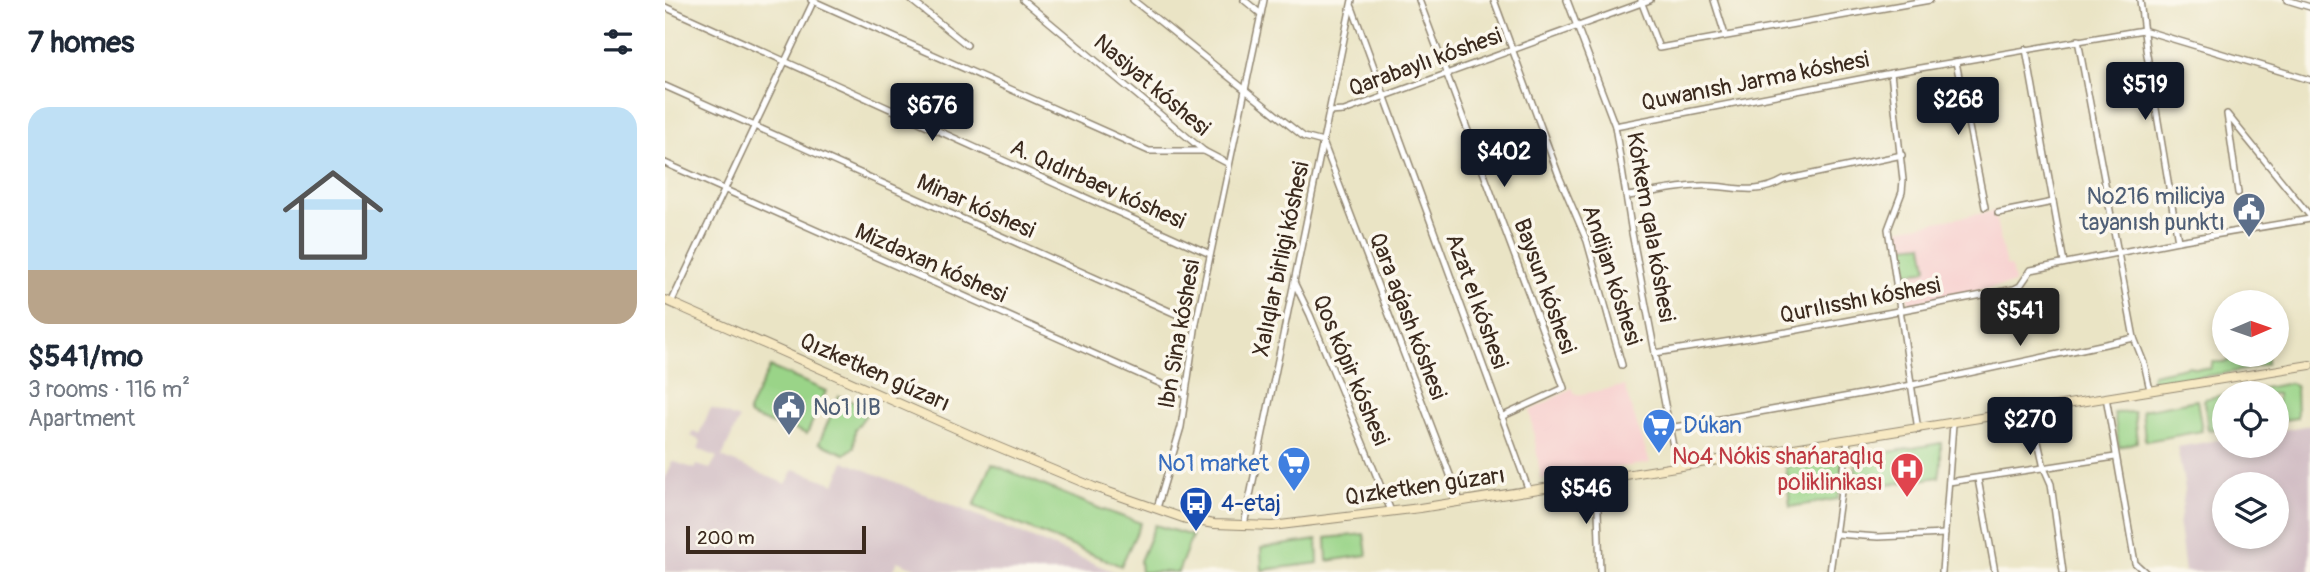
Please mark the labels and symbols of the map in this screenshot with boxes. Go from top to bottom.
street label: Qarabaylı kóshesi [1344,21,1506,103]
street label: Nasiyat kóshesi [1088,28,1216,142]
street label: Quwanısh Jarma kóshesi [1639,45,1871,117]
pin: $519 [2104,62,2186,122]
pin: $268 [1917,78,1999,137]
pin: $676 [891,83,973,143]
pin: $402 [1463,130,1545,189]
street label: Kórkem qala kóshesi [1620,130,1682,324]
street label: A. Qıdırbaev kóshesi [1006,132,1190,236]
street label: Xalıqlar birligi kóshesi [1246,159,1316,359]
street label: Minar kóshesi [912,167,1040,245]
place label: №216 miliciya tayanısh punktı [2078,182,2225,237]
public building icon: №216 miliciya tayanısh punktı [2230,190,2268,239]
street label: Andijan kóshesi [1576,201,1648,349]
street label: Baysun kóshesi [1507,214,1583,358]
street label: Mizdaxan kóshesi [851,217,1011,309]
street label: Qara aǵash kóshesi [1363,228,1453,404]
street label: Azat el kóshesi [1439,229,1515,373]
street label: Ibn Sina kóshesi [1152,257,1206,411]
street label: Qurılısshı kóshesi [1777,270,1943,330]
pin: $541 [1979,288,2061,348]
street label: Qos kópir kóshesi [1306,290,1396,450]
north arrow [2212,290,2289,368]
street label: Qızketken gúzarı [795,326,955,418]
public building icon: №1 IIB [770,388,808,437]
place label: №1 IIB [813,393,881,422]
pin: $270 [1989,398,2071,457]
supermarket icon: Dúkan [1640,406,1678,455]
place label: Dúkan [1683,411,1742,440]
place label: №4 Nókis shańaraqlıq poliklinikası [1672,442,1883,497]
supermarket icon: №1 market [1275,444,1313,493]
place label: №1 market [1158,449,1270,478]
hospital icon: №4 Nókis shańaraqlıq poliklinikası [1888,450,1926,499]
street label: Qızketken gúzarı [1343,460,1507,512]
pin: $546 [1545,466,1627,526]
bus stop icon: 4-etaj [1177,484,1215,533]
place label: 4-etaj [1221,489,1281,518]
scale bar [686,523,866,555]

